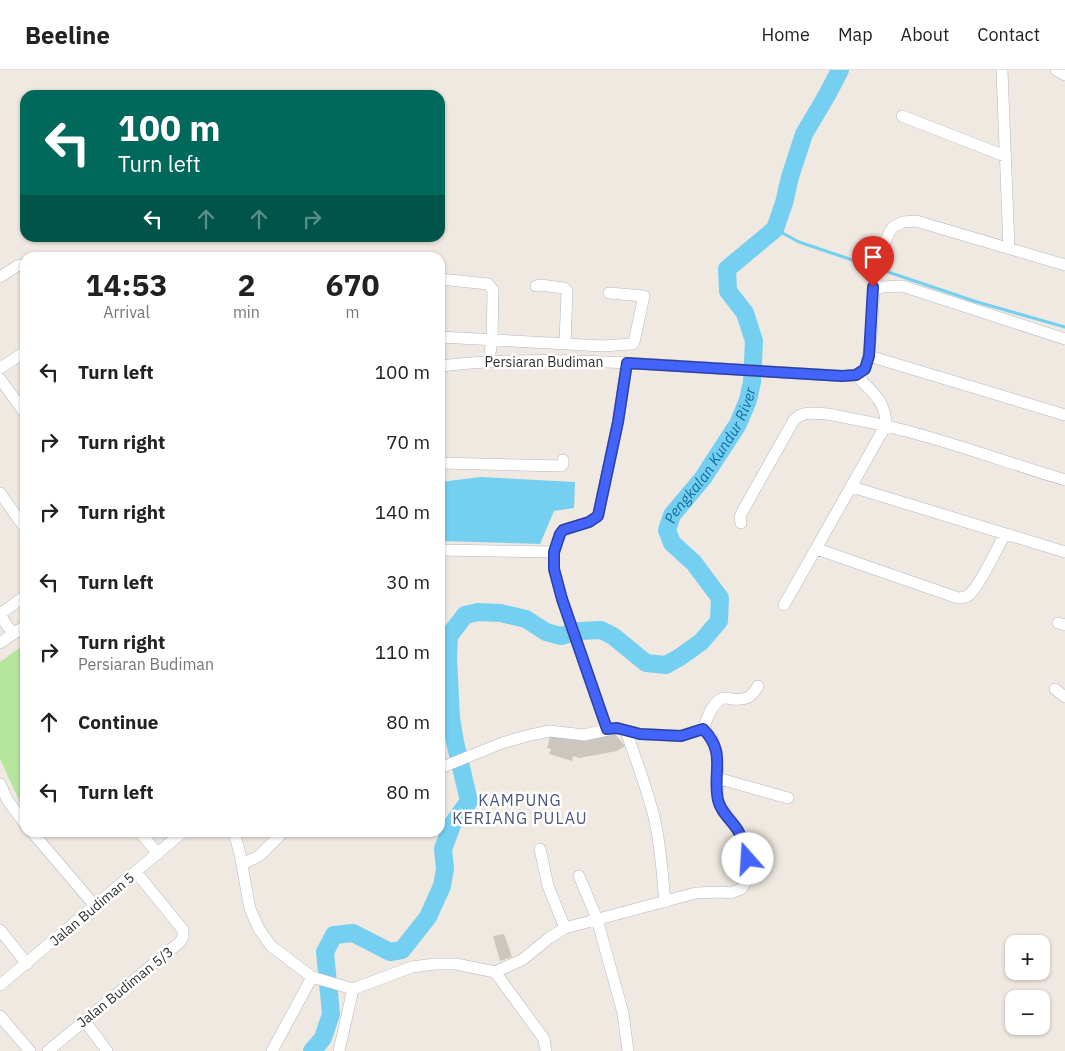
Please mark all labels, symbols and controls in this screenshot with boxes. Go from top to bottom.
text: Beeline [25,19,110,51]
text: Home [762,23,810,46]
text: Map [838,23,873,46]
text: About [901,23,949,46]
text: Contact [977,23,1040,46]
text: 100 m [118,105,221,151]
icon: left [35,110,100,175]
text: Turn left [118,149,201,178]
icon: left [139,205,167,233]
icon: ahead [192,205,220,233]
icon: ahead [245,205,273,233]
icon: right [298,205,326,233]
pin [852,236,894,287]
icon: arrive [859,243,887,271]
text: 14:53 [86,265,167,304]
text: 2 [237,265,255,304]
text: 670 [325,265,379,304]
text: Arrival [103,302,150,322]
text: min [233,302,260,322]
text: m [345,302,359,322]
street label: Persiaran Budiman [485,353,604,371]
icon: left [35,358,63,386]
text: Turn left [78,360,154,384]
text: 100 m [375,360,430,384]
water label: Pengkalan Kundur River [660,385,760,526]
icon: right [35,428,63,456]
text: Turn right [78,430,165,454]
text: 70 m [386,430,430,454]
icon: right [35,498,63,526]
text: Turn right [78,500,165,524]
text: 140 m [375,500,430,524]
icon: left [35,568,63,596]
text: Turn left [78,570,154,594]
text: 30 m [386,570,430,594]
text: Turn right [78,630,165,654]
icon: right [35,638,63,666]
text: 110 m [375,640,430,664]
text: Persiaran Budiman [78,654,214,674]
icon: ahead [35,708,63,736]
text: Continue [78,710,158,734]
text: 80 m [386,710,430,734]
icon: left [35,778,63,806]
text: Turn left [78,780,154,804]
text: 80 m [386,780,430,804]
district label: KAMPUNG KERIANG PULAU [452,790,588,828]
position arrow [721,832,773,884]
street label: Jalan Budiman 5 [46,868,138,950]
map controls [1005,935,1050,1035]
button: + [1005,935,1050,980]
street label: Jalan Budiman 5/3 [73,943,177,1031]
button: − [1005,990,1050,1035]

